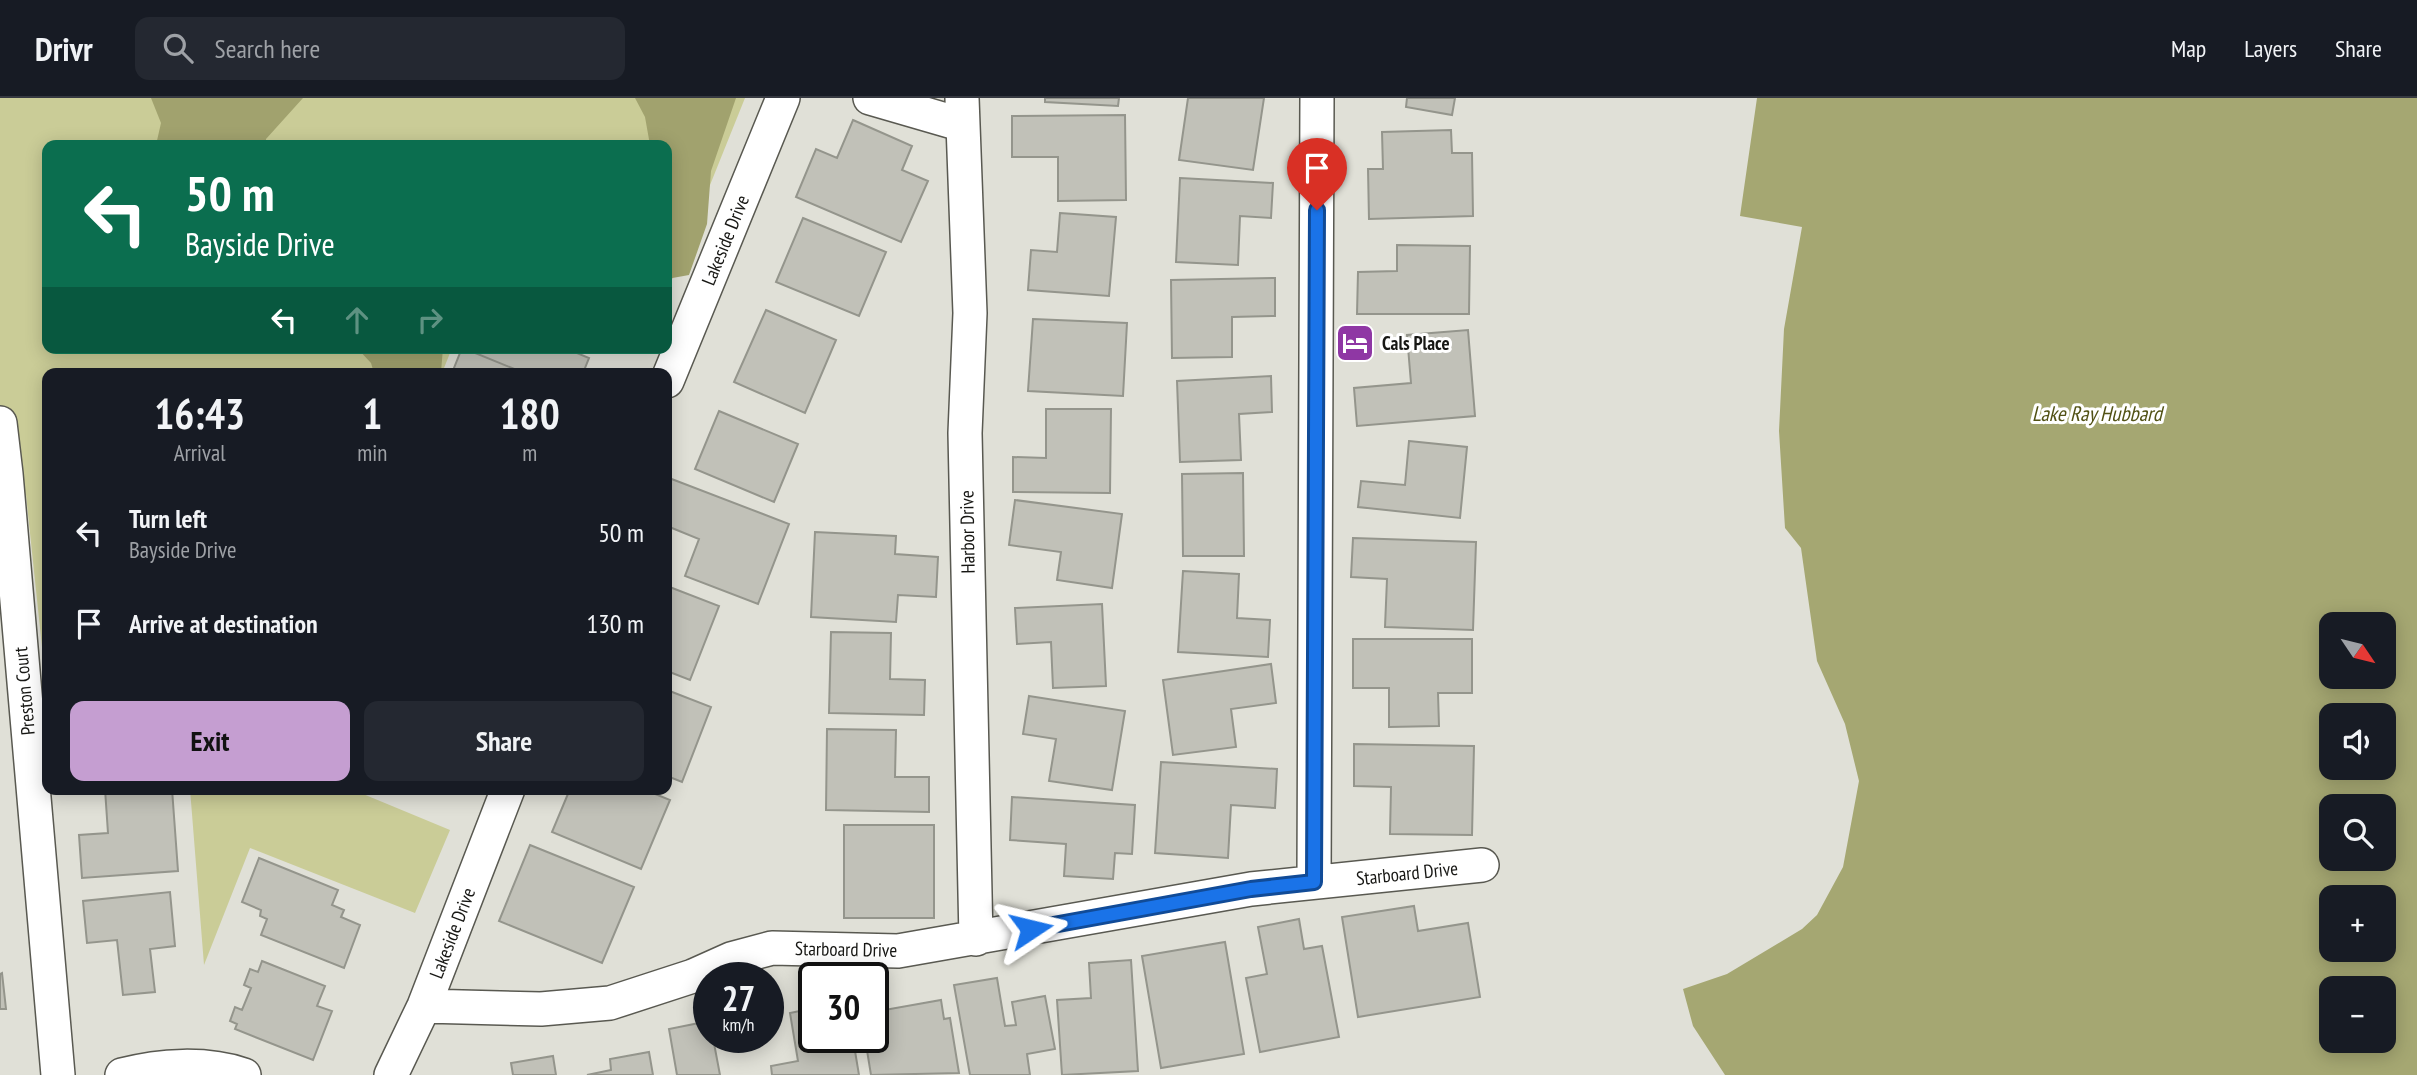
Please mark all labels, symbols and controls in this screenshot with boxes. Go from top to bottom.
search box [135,17,625,80]
text: Drivr [35,27,93,70]
icon: search [159,29,197,67]
text: Search here [215,32,320,65]
text: Map [2171,33,2206,64]
text: Layers [2244,33,2297,64]
text: Share [2335,33,2382,64]
pin [1287,138,1347,210]
icon: arrive [1298,149,1336,187]
text: 50 m [185,161,274,225]
icon: left [70,168,161,259]
street label: Lakeside Drive [696,191,754,289]
text: Bayside Drive [185,223,335,265]
icon: left [265,301,303,339]
icon: ahead [338,301,376,339]
icon: right [411,301,449,339]
hotel icon: Cals Place [1334,322,1376,364]
place label: Cals Place [1382,331,1450,355]
text: 16:43 [154,386,245,441]
text: 1 [362,386,382,441]
text: 180 [500,386,560,441]
water label: Lake Ray Hubbard [2032,400,2165,427]
text: Arrival [174,438,226,467]
text: min [357,438,387,467]
text: m [522,438,537,467]
street label: Harbor Drive [954,490,980,574]
text: Turn left [129,502,207,535]
icon: left [70,514,108,552]
text: 50 m [598,516,644,549]
text: Bayside Drive [129,535,237,564]
icon: arrive [70,605,108,643]
text: Arrive at destination [129,607,318,640]
text: 130 m [586,607,644,640]
north arrow [2319,612,2396,690]
map controls [2319,612,2396,1053]
street label: Preston Court [8,645,40,736]
button: Exit [70,701,350,781]
button: Share [364,701,644,781]
button: sound [2319,703,2396,780]
button: search [2319,794,2396,871]
street label: Starboard Drive [1355,856,1459,890]
street label: Lakeside Drive [424,884,480,982]
button: + [2319,885,2396,962]
position arrow [994,892,1068,966]
street label: Starboard Drive [795,936,897,962]
speed limit sign: 30 [798,962,889,1053]
text: 27 [722,975,755,1021]
button: − [2319,976,2396,1053]
text: km/h [723,1013,754,1036]

